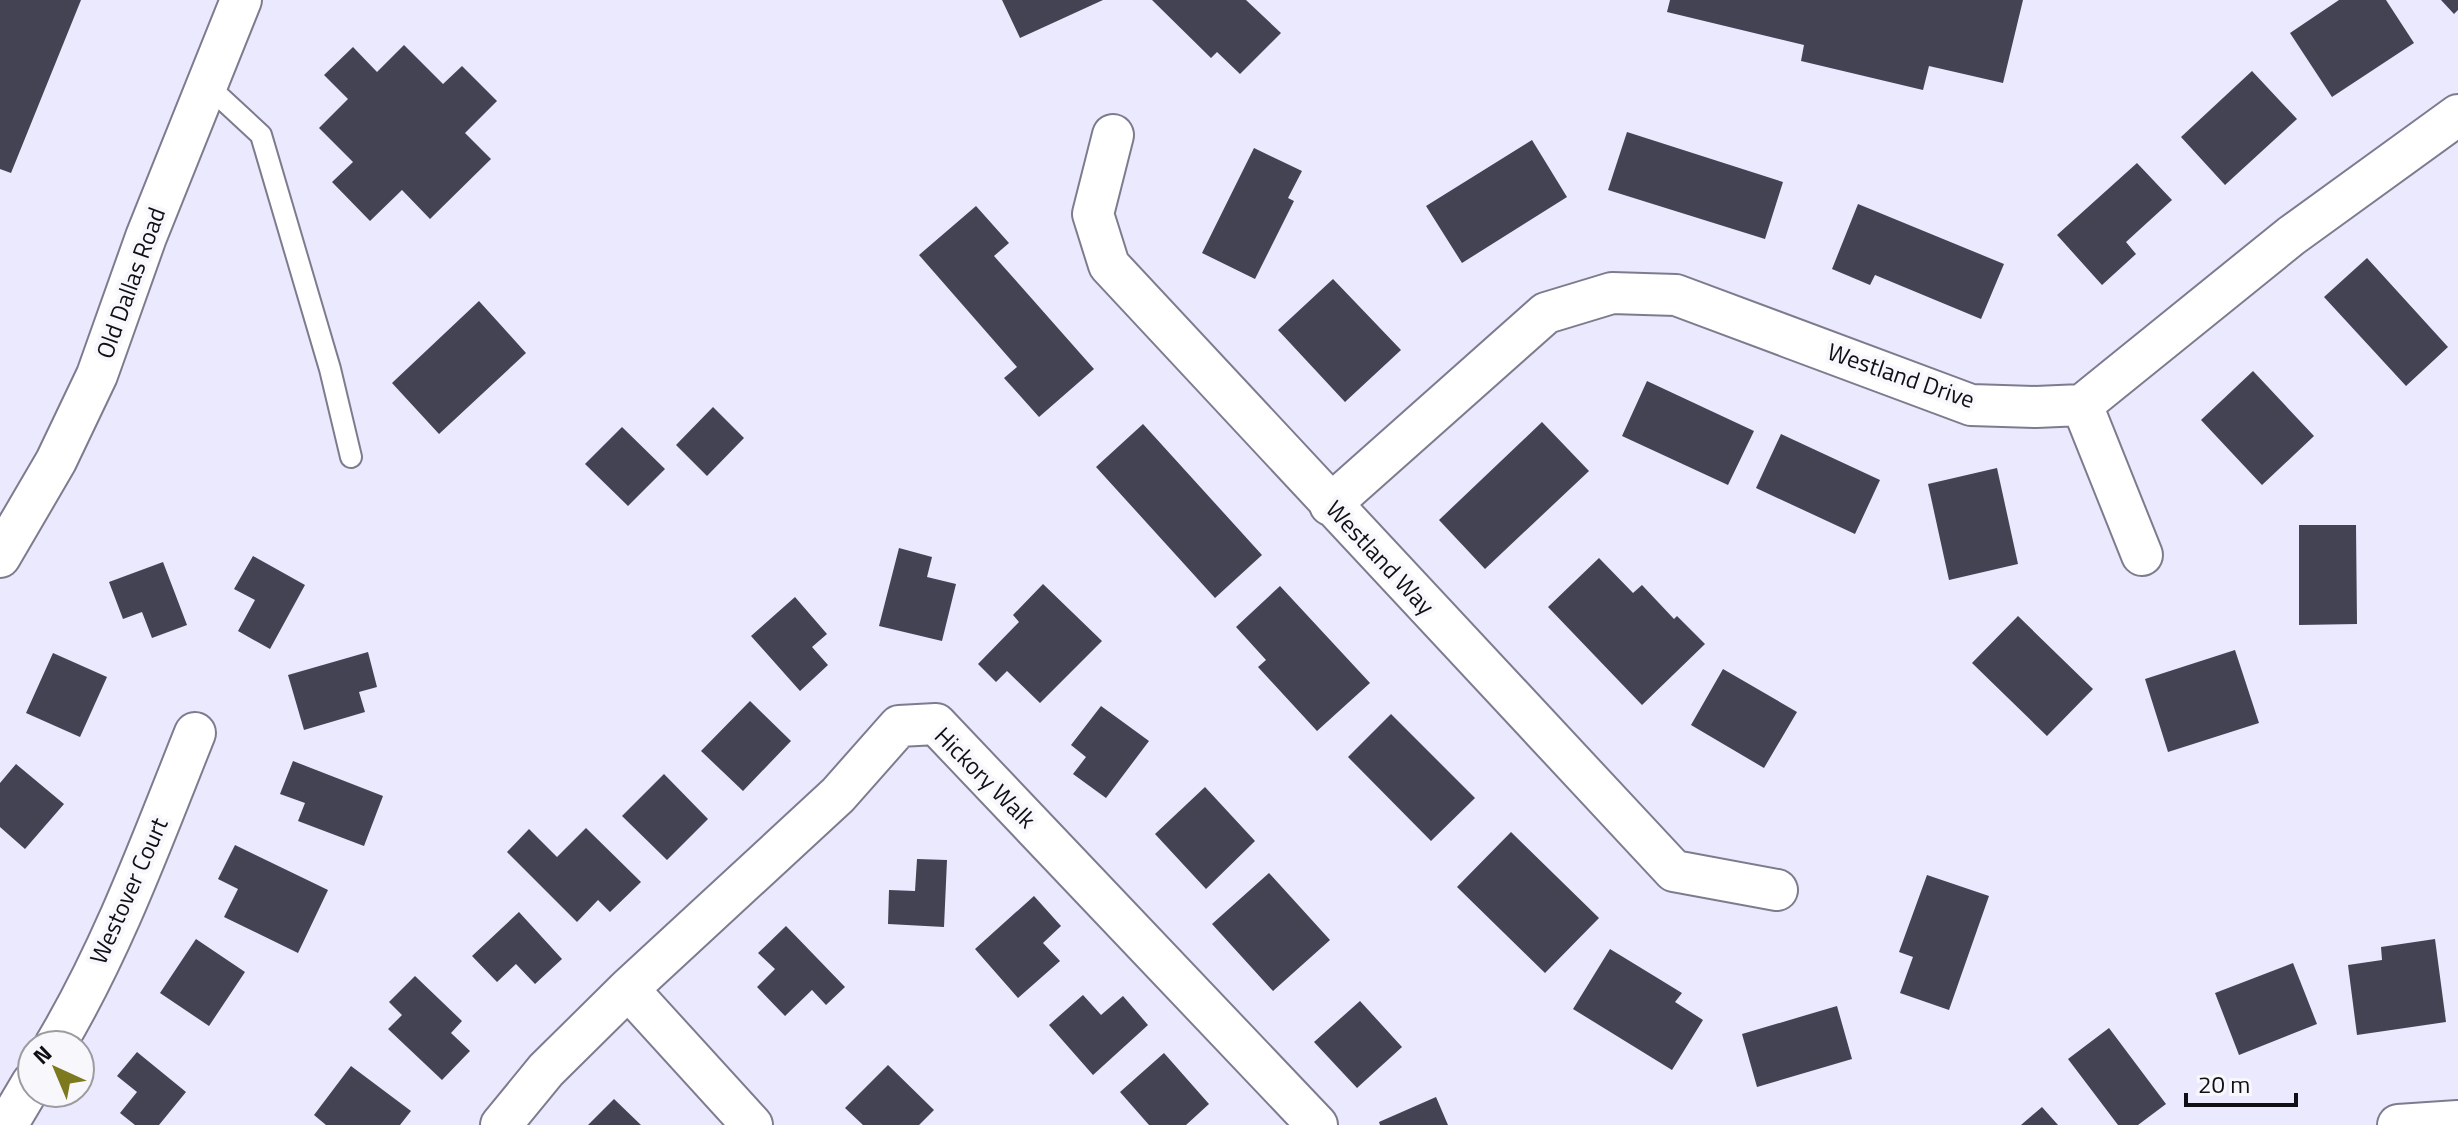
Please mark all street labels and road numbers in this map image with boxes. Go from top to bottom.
street label: Old Dallas Road [86,202,174,363]
street label: Westland Drive [1823,333,1980,417]
street label: Westland Way [1318,492,1444,623]
street label: Hickory Walk [927,718,1045,837]
street label: Westover Court [80,811,177,970]

